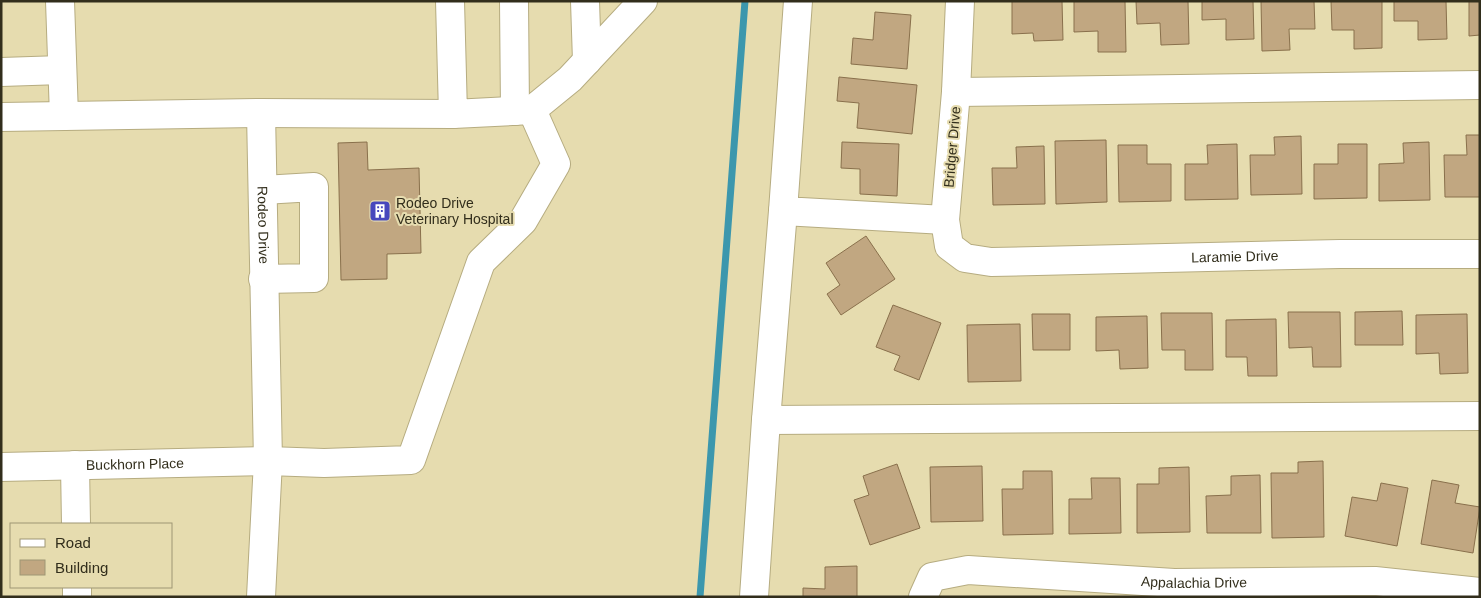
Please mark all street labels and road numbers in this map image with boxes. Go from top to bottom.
street label: Bridger Drive [940,105,964,188]
street label: Rodeo Drive [254,186,272,264]
street label: Laramie Drive [1191,247,1279,265]
street label: Buckhorn Place [86,455,184,473]
street label: Appalachia Drive [1141,573,1247,591]

